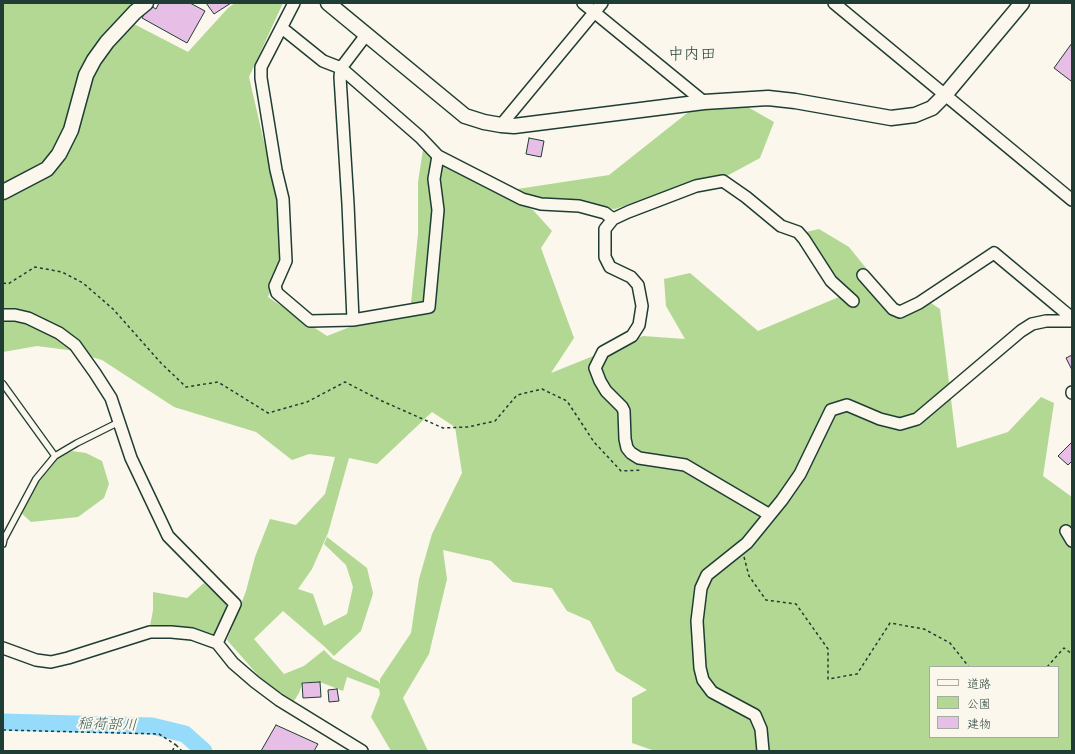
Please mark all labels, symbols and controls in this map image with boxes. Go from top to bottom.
district label: 中内田 [668,45,716,65]
legend [929,666,1059,738]
text: 道路 [967,677,991,691]
text: 公園 [967,697,991,711]
water label: 稲荷部川 [77,715,137,735]
text: 建物 [967,717,991,731]

